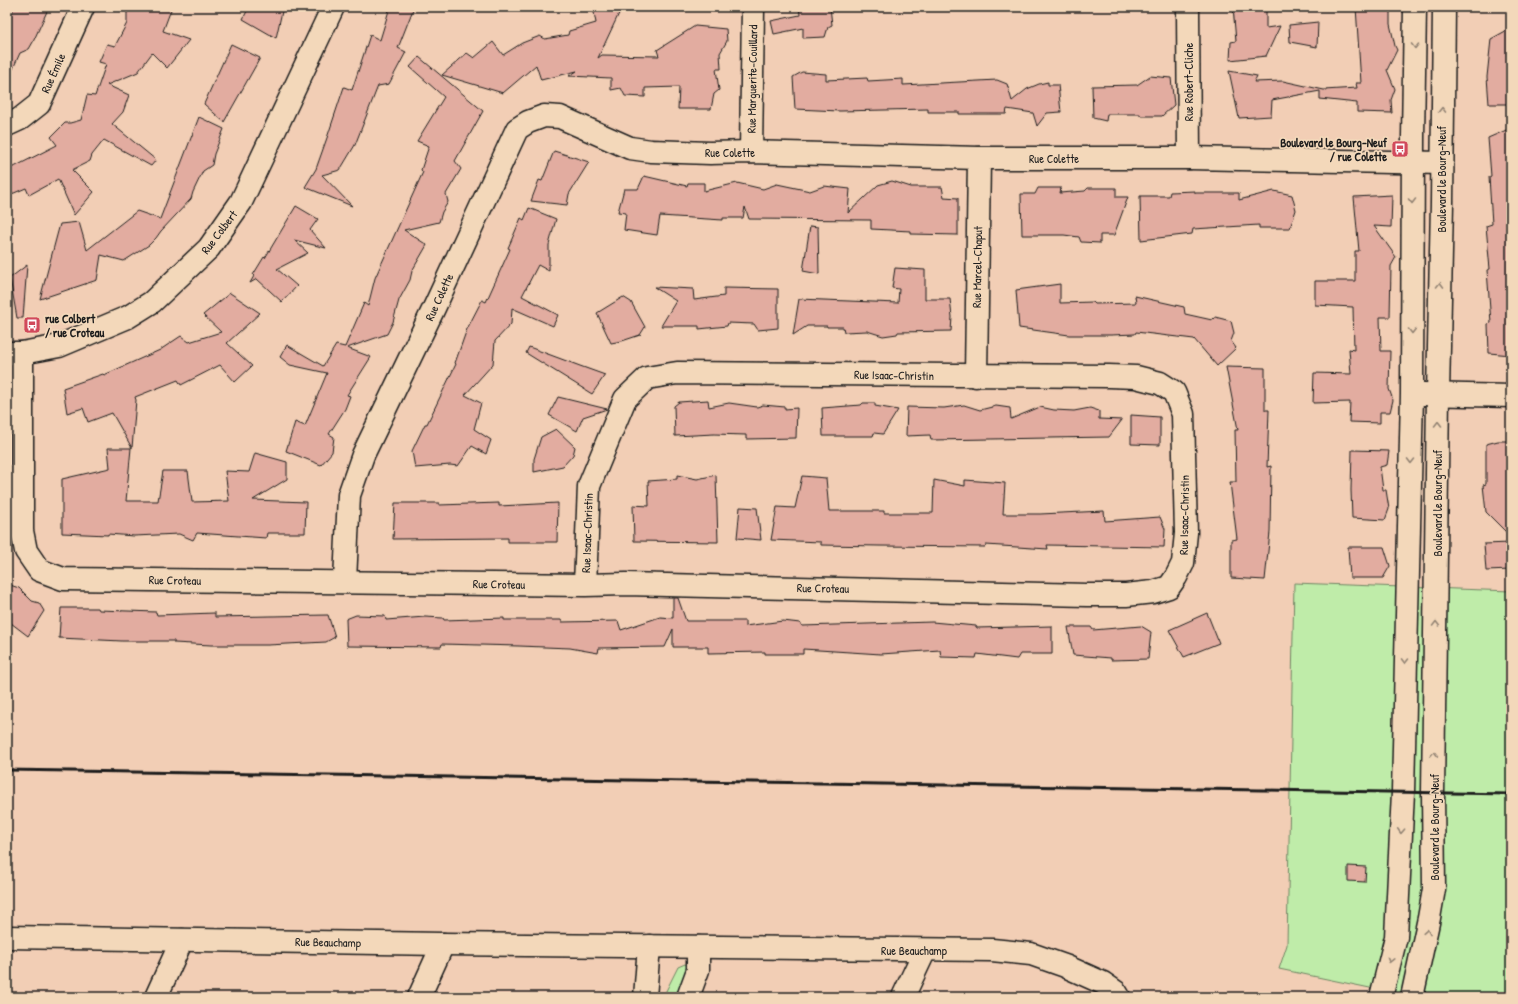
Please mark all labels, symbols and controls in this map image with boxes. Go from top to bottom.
street label: Rue Marguerite-Couillard [743,24,761,133]
street label: Rue Robert-Cliche [1180,43,1197,121]
one-way arrow [1410,43,1419,49]
street label: Rue Émile [37,50,69,96]
one-way arrow [1438,107,1446,113]
street label: Boulevard le Bourg-Neuf [1433,125,1450,232]
place label: Boulevard le Bourg-Neuf / rue Colette [1280,134,1388,165]
bus stop icon: Boulevard le Bourg-Neuf / rue Colette [1390,139,1410,159]
street label: Rue Colette [705,144,755,161]
street label: Rue Colette [1029,150,1079,167]
one-way arrow [1408,198,1417,204]
street label: Rue Colbert [197,206,242,257]
street label: Rue Marcel-Chaput [968,225,986,308]
street label: Rue Colette [421,270,457,323]
one-way arrow [1436,282,1444,288]
place label: rue Colbert / rue Croteau [45,310,104,341]
bus stop icon: rue Colbert / rue Croteau [22,315,42,335]
one-way arrow [1408,328,1416,334]
street label: Rue Isaac-Christin [854,366,934,384]
one-way arrow [1433,421,1442,427]
street label: Boulevard le Bourg-Neuf [1429,449,1446,556]
one-way arrow [1406,458,1415,464]
street label: Rue Isaac-Christin [1175,475,1193,555]
street label: Rue Isaac-Christin [577,493,597,573]
street label: Rue Croteau [149,571,201,589]
street label: Rue Croteau [473,575,525,593]
street label: Rue Croteau [797,579,849,597]
one-way arrow [1432,621,1440,627]
one-way arrow [1401,658,1410,664]
one-way arrow [1430,751,1438,757]
street label: Boulevard le Bourg-Neuf [1426,773,1443,880]
one-way arrow [1397,828,1405,834]
one-way arrow [1422,928,1430,935]
street label: Rue Beauchamp [295,933,361,951]
street label: Rue Beauchamp [881,942,947,959]
one-way arrow [1387,957,1395,964]

